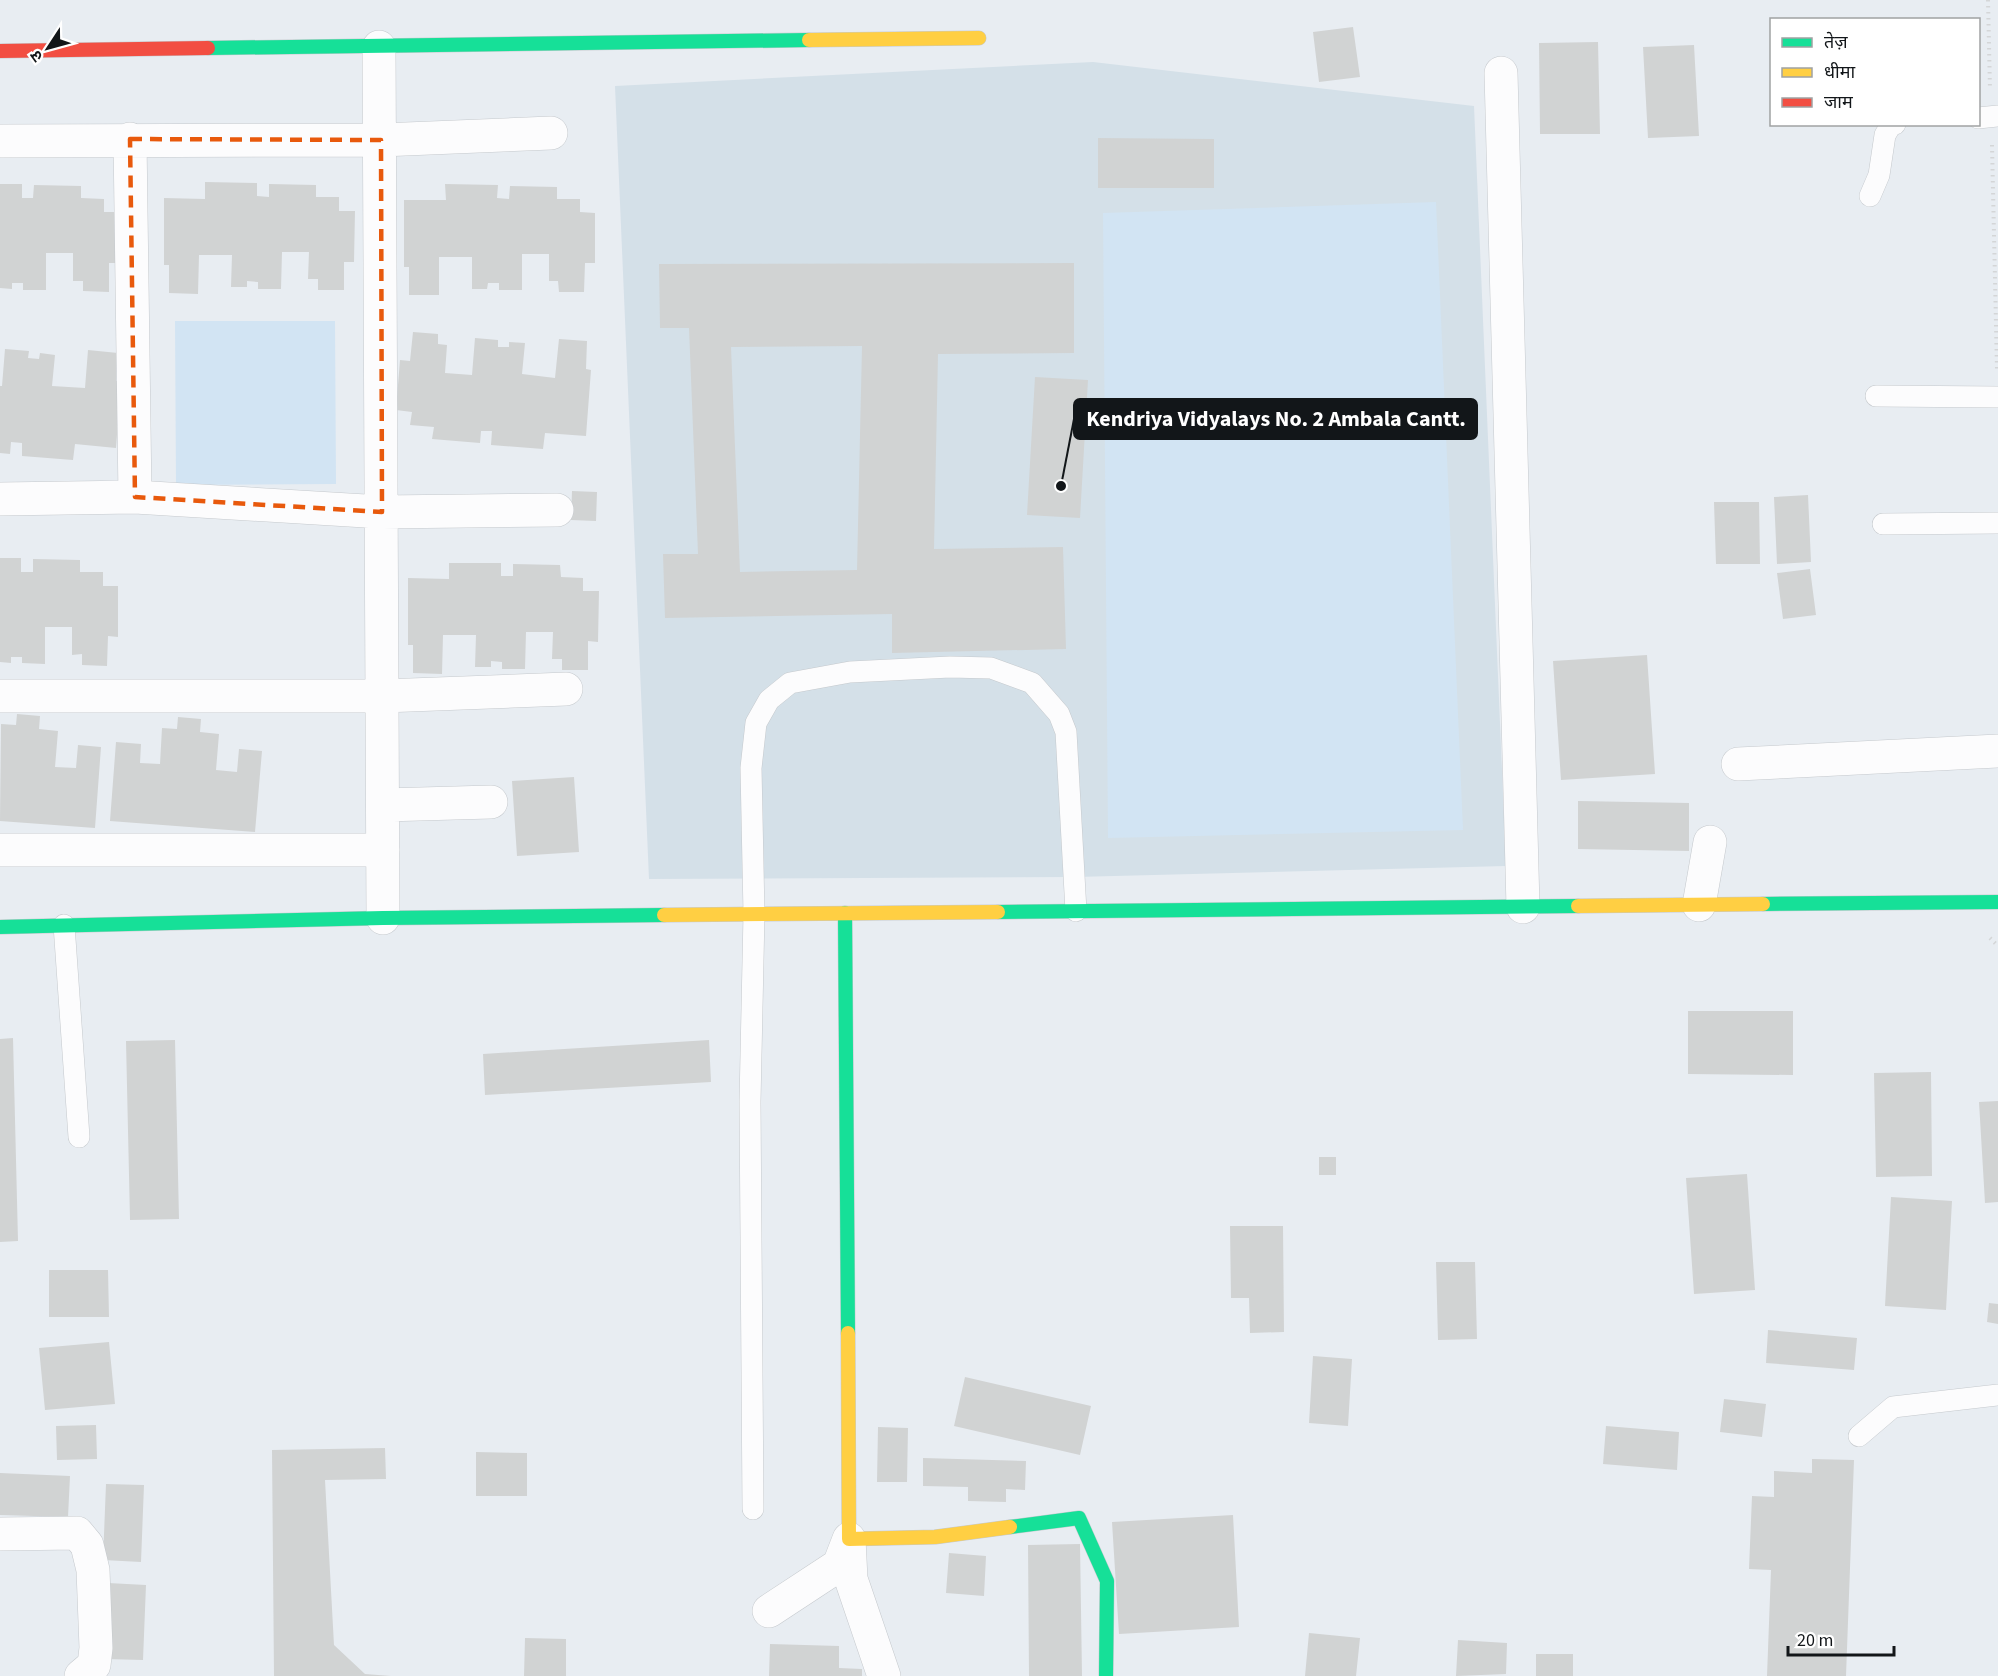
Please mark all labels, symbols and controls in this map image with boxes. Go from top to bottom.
north arrow [18,18,78,78]
legend [1770,18,1980,126]
text: तेज़ [1824,30,1848,55]
text: उ [25,45,48,66]
text: धीमा [1824,60,1855,85]
text: जाम [1824,90,1854,115]
callout: Kendriya Vidyalays No. 2 Ambala Cantt. [1074,399,1477,439]
text: Kendriya Vidyalays No. 2 Ambala Cantt. [1086,403,1466,435]
scale bar [1788,1619,1894,1657]
text: 20 m [1797,1628,1833,1653]

